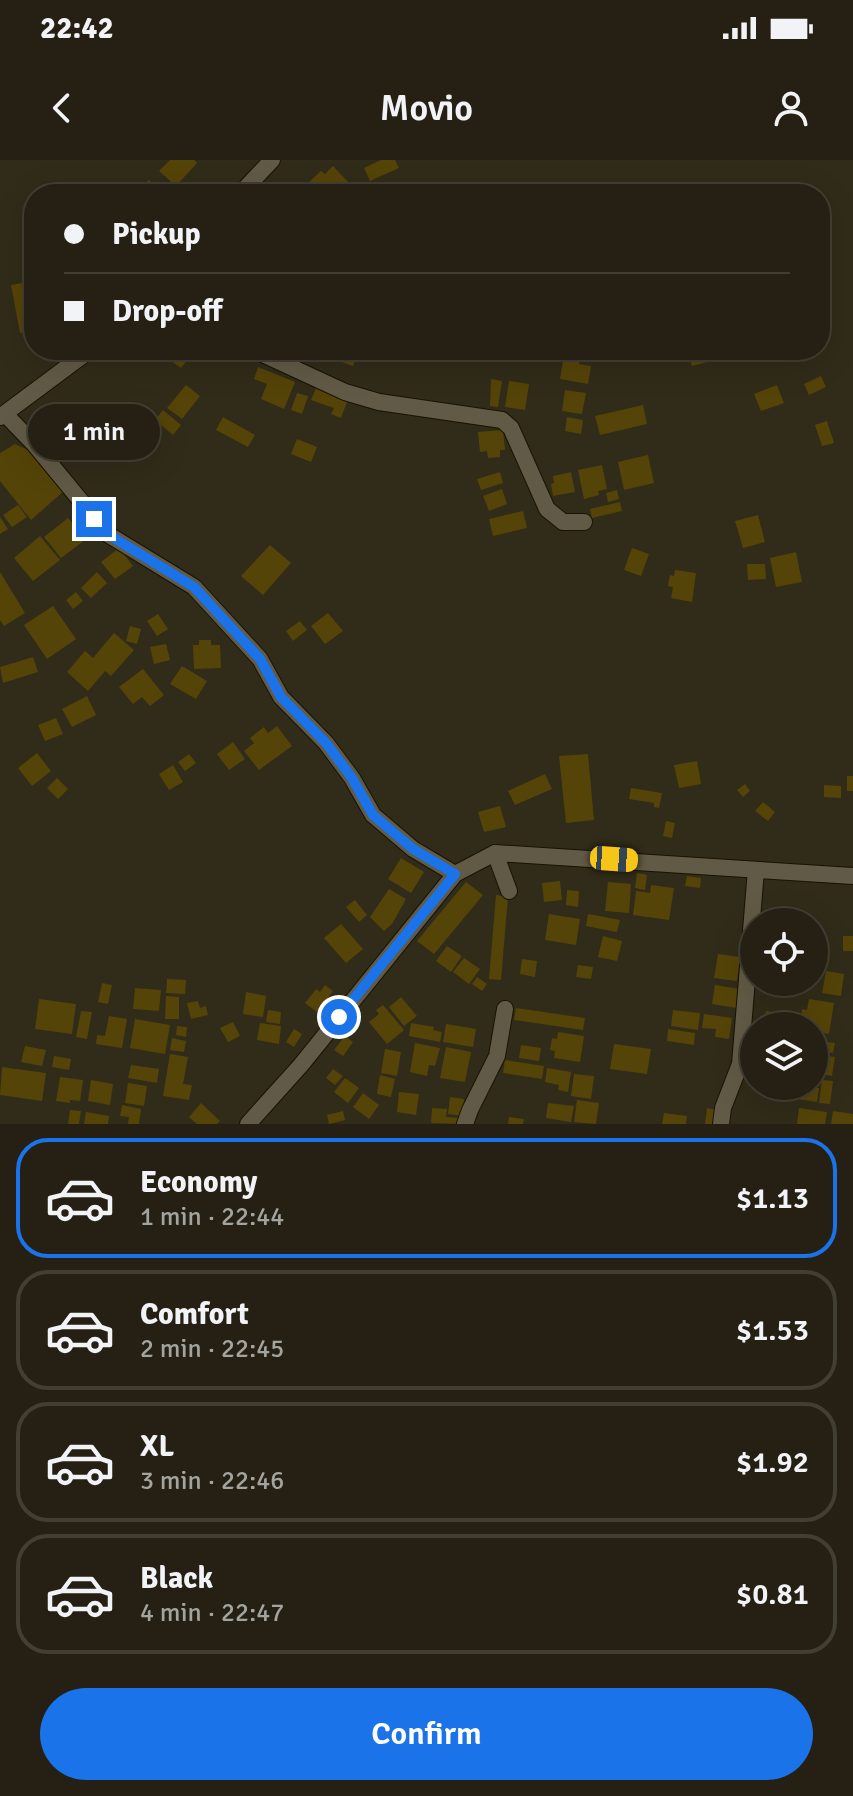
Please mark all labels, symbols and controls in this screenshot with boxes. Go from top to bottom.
text: 22:42 [40,10,114,47]
icon: back [40,86,84,130]
text: Movio [380,86,473,131]
icon: person [769,86,813,130]
text: Pickup [112,216,201,253]
text: Drop-off [112,293,222,330]
callout: 1 min [28,403,160,459]
text: 1 min [63,416,125,448]
route end [76,501,112,537]
car [589,845,639,873]
map controls [740,908,828,1100]
button: locate [740,908,828,996]
route start [321,999,357,1035]
button: layers [740,1012,828,1100]
icon: car [44,1162,116,1234]
text: Economy [140,1164,257,1201]
text: $1.13 [736,1180,809,1217]
text: 1 min · 22:44 [140,1201,284,1233]
icon: car [44,1294,116,1366]
text: Comfort [140,1296,249,1333]
text: $1.53 [736,1312,809,1349]
text: 2 min · 22:45 [140,1333,284,1365]
icon: car [44,1426,116,1498]
text: XL [140,1428,174,1465]
text: $1.92 [736,1444,809,1481]
text: 3 min · 22:46 [140,1465,284,1497]
icon: car [44,1558,116,1630]
text: Black [140,1560,213,1597]
text: $0.81 [736,1576,809,1613]
text: 4 min · 22:47 [140,1597,284,1629]
button: Confirm [40,1688,813,1780]

